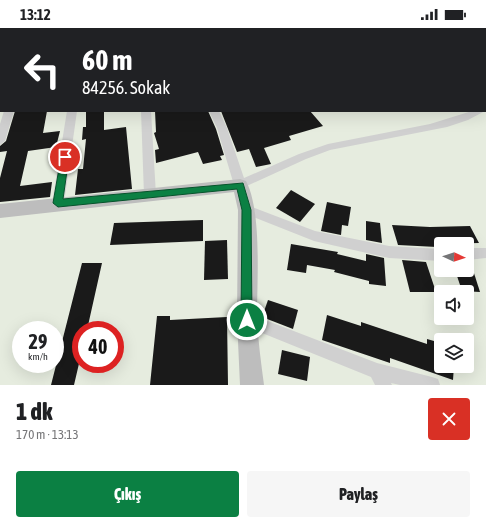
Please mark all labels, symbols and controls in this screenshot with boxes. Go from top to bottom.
text: 13:12 [20,6,51,23]
icon: left [16,44,68,96]
text: 60 m [82,44,132,76]
text: 84256. Sokak [82,77,170,98]
pin [48,140,82,174]
icon: arrive [54,146,76,168]
north arrow [434,237,474,277]
map controls [434,237,474,373]
button: sound [434,285,474,325]
position arrow [226,299,268,341]
speed limit sign: 40 [72,321,124,373]
text: 29 [29,330,47,353]
button: layers [434,333,474,373]
text: km/h [28,351,48,362]
text: 1 dk [16,398,53,425]
button: close [428,398,470,440]
text: 170 m · 13:13 [16,427,79,442]
button: Çıkış [16,471,239,517]
button: Paylaş [247,471,470,517]

